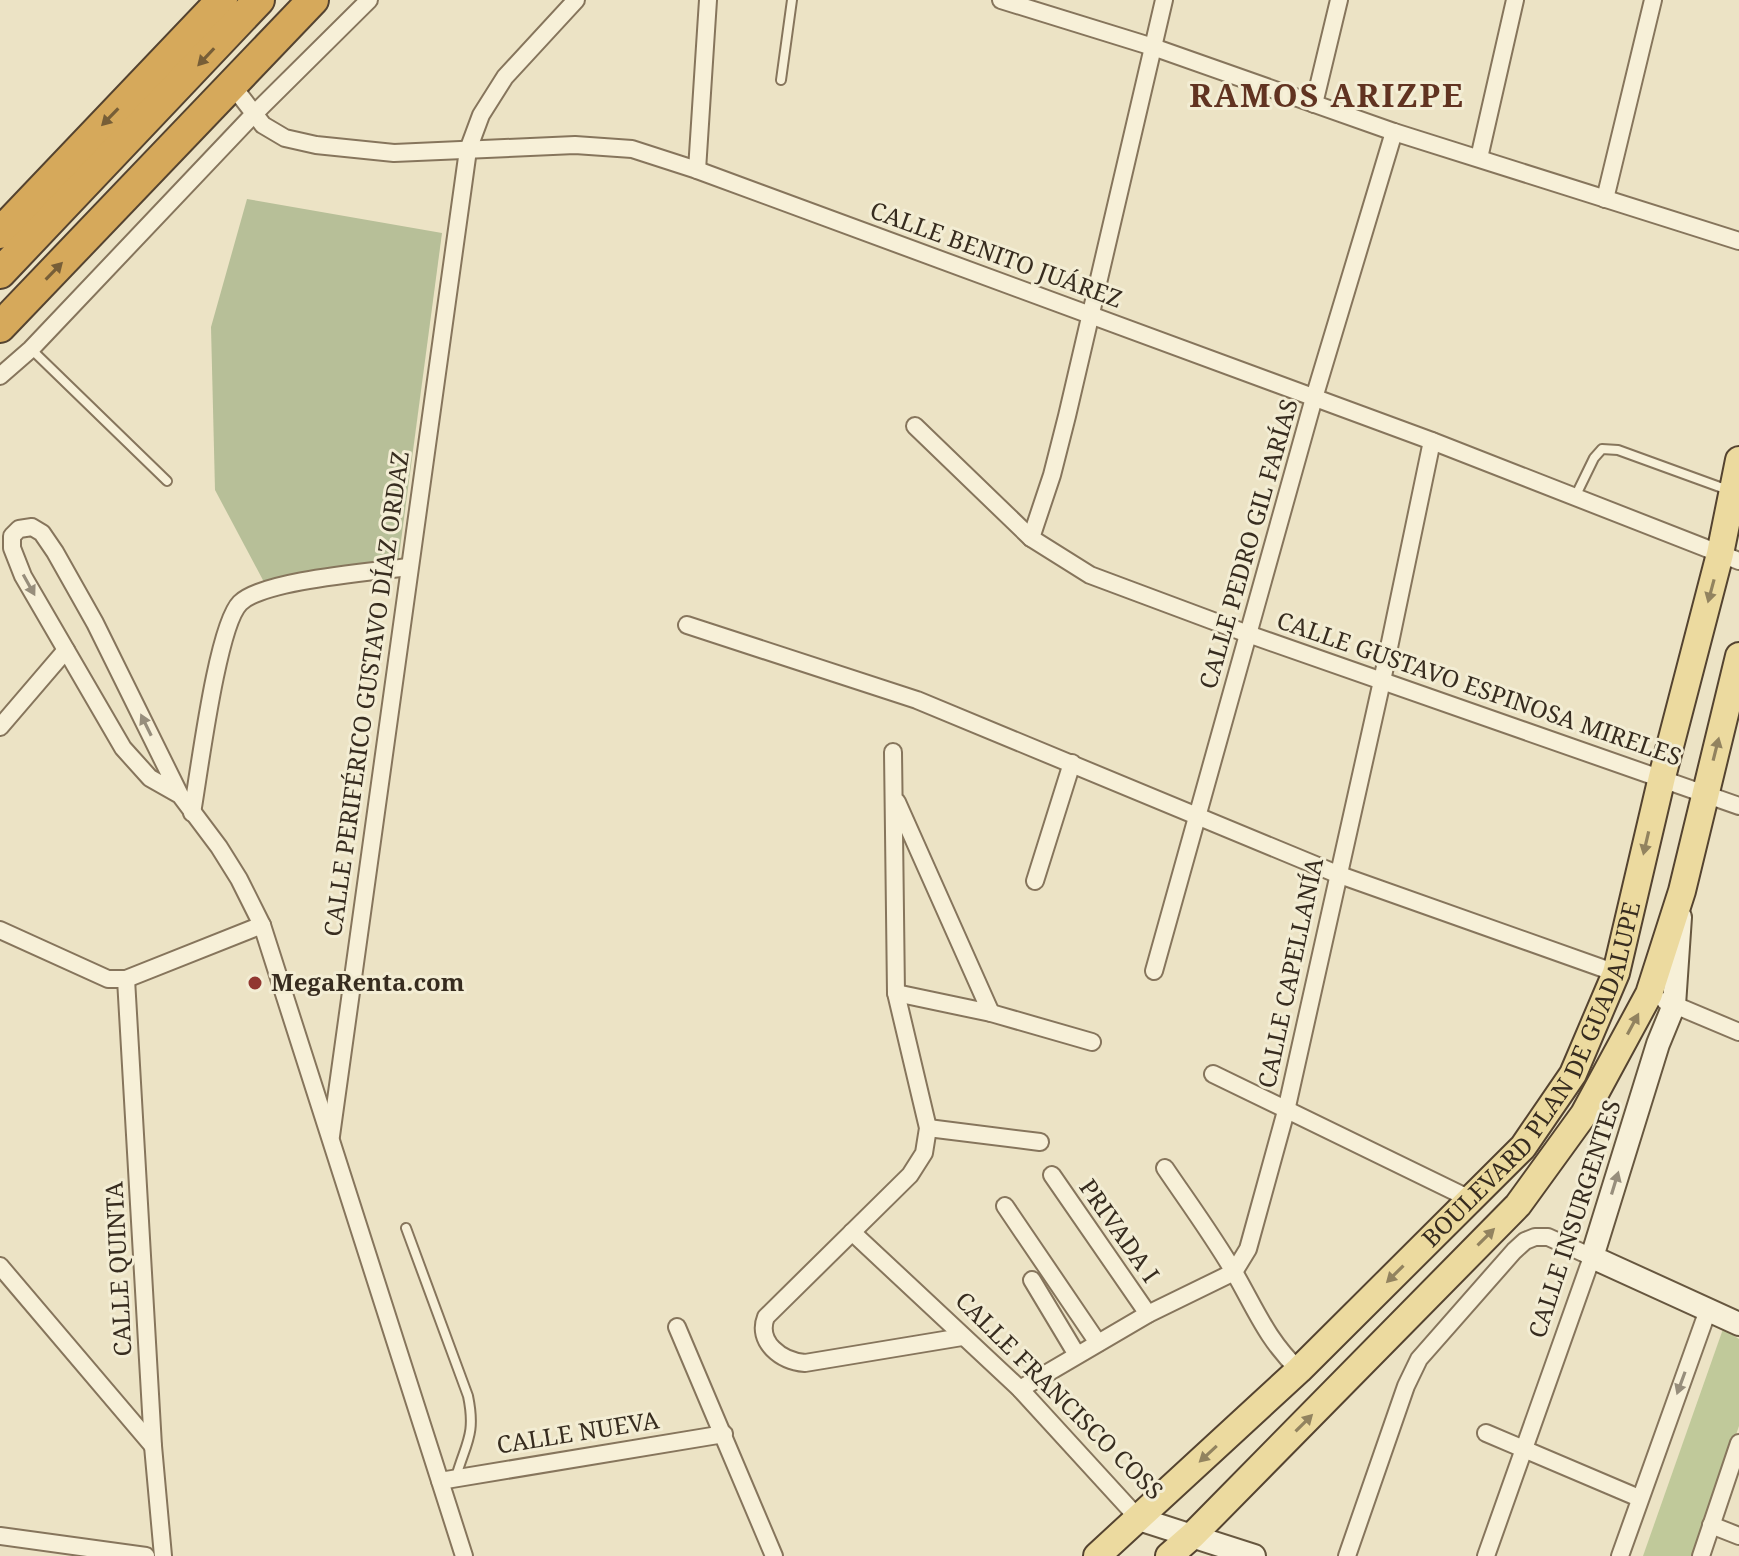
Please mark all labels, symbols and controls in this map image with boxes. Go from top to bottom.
one-way arrow [197,47,215,66]
district label: RAMOS ARIZPE [1189,73,1465,116]
one-way arrow [102,107,120,126]
street label: CALLE BENITO JUÁREZ [866,193,1127,315]
one-way arrow [44,262,63,281]
street label: CALLE PEDRO GIL FARÍAS [1190,395,1305,692]
street label: CALLE PERIFÉRICO GUSTAVO DÍAZ ORDAZ [315,449,416,938]
one-way arrow [22,573,35,596]
one-way arrow [1704,578,1716,603]
street label: CALLE GUSTAVO ESPINOSA MIRELES [1273,603,1686,773]
one-way arrow [139,714,153,737]
one-way arrow [1710,737,1722,762]
one-way arrow [1640,830,1652,855]
street label: CALLE CAPELLANÍA [1249,854,1330,1091]
street label: BOULEVARD PLAN DE GUADALUPE [1414,898,1647,1254]
place label: MegaRenta.com [271,965,465,998]
marker: MegaRenta.com [246,974,264,992]
one-way arrow [1625,1013,1639,1035]
street label: CALLE INSURGENTES [1519,1095,1628,1342]
one-way arrow [1609,1171,1622,1195]
street label: PRIVADA I [1073,1172,1168,1288]
street label: CALLE QUINTA [96,1181,139,1357]
one-way arrow [1476,1228,1495,1247]
one-way arrow [1386,1264,1405,1283]
street label: CALLE FRANCISCO COSS [949,1284,1171,1506]
one-way arrow [1674,1371,1687,1395]
street label: CALLE NUEVA [494,1402,661,1461]
one-way arrow [1294,1414,1313,1433]
one-way arrow [1199,1445,1218,1463]

